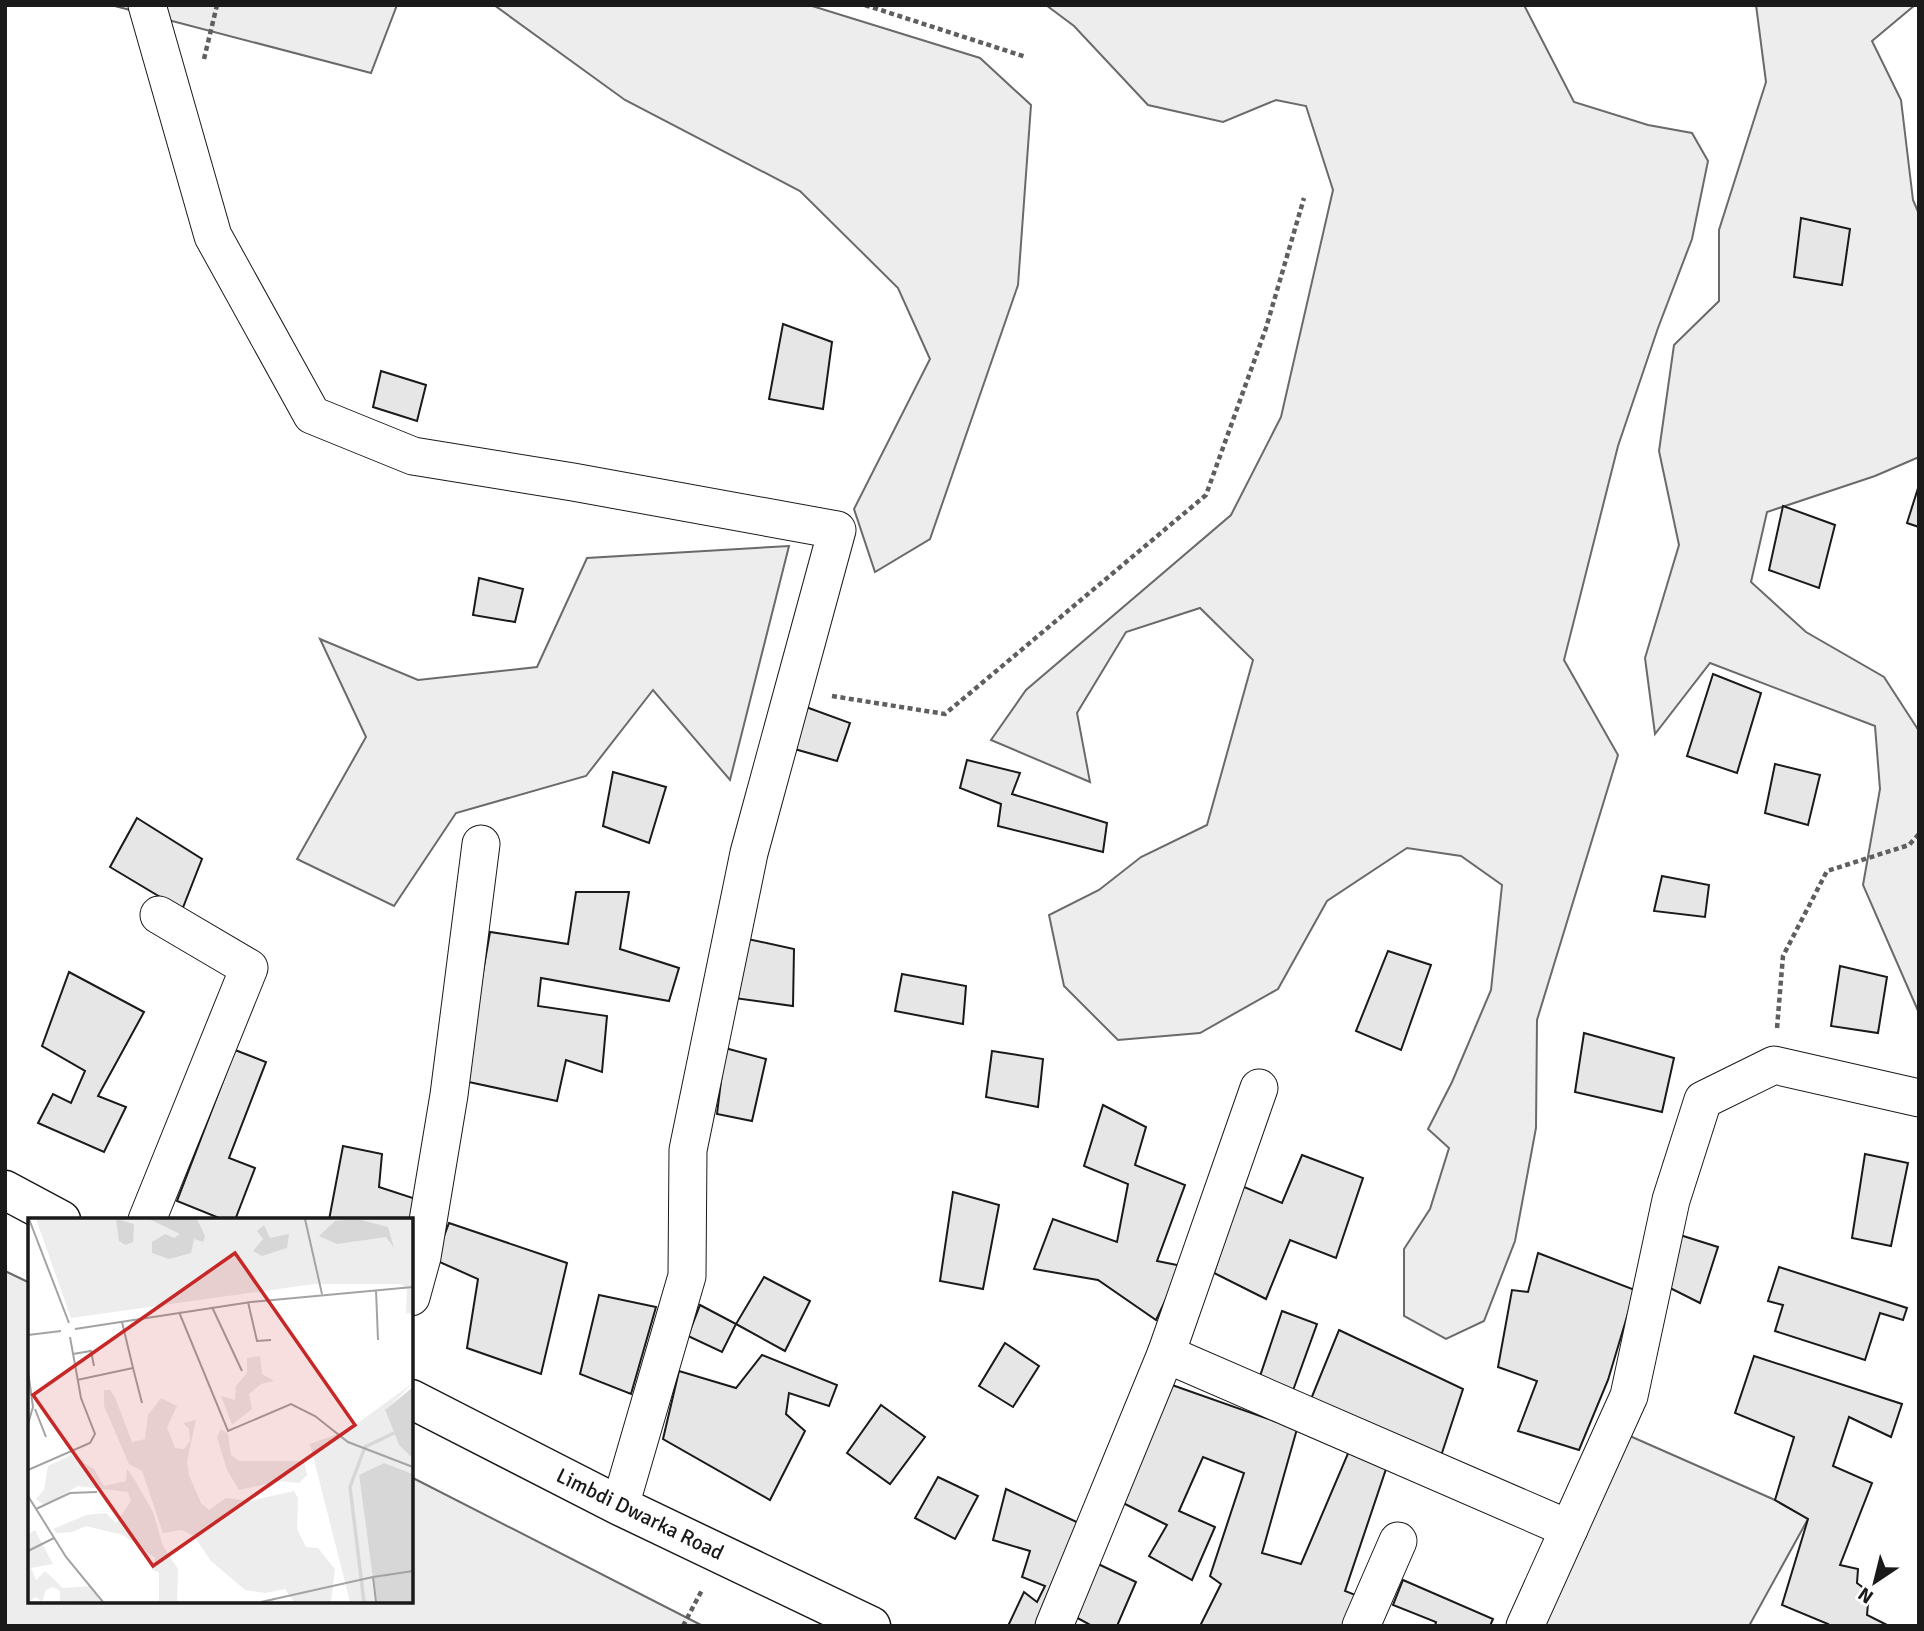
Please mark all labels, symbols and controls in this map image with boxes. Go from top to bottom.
inset map [28,1218,413,1603]
street label: Limbdi Dwarka Road [552,1462,728,1566]
north arrow [1840,1547,1910,1617]
text: N [1854,1581,1878,1609]

